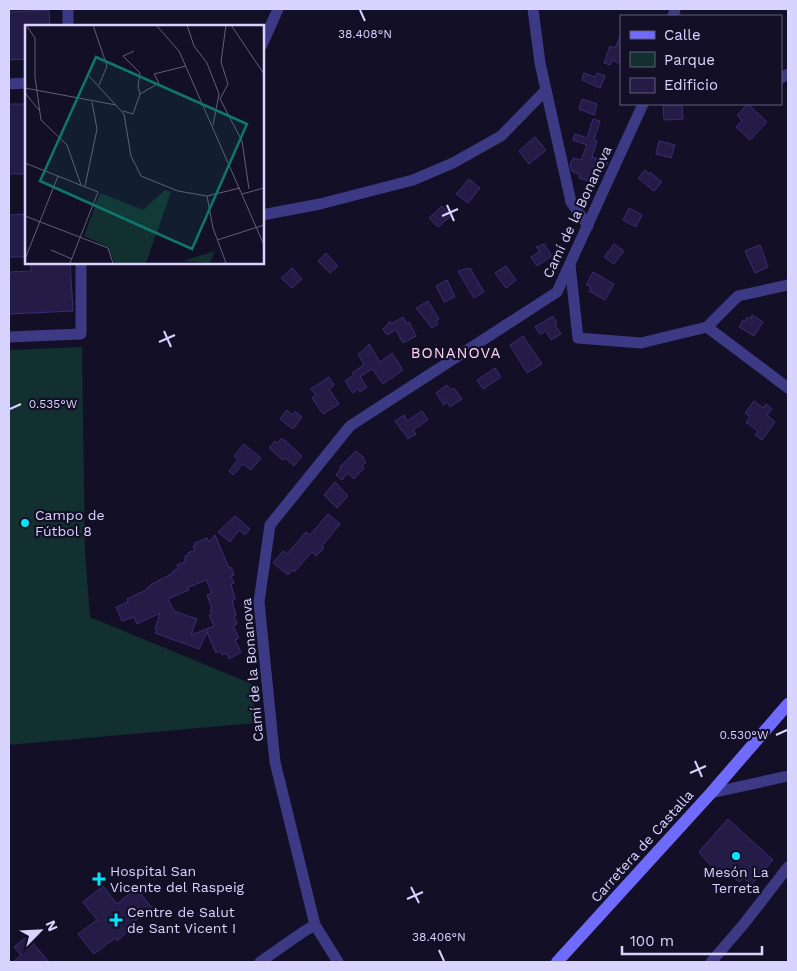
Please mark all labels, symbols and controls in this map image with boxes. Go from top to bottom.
legend [620,15,782,105]
inset map [25,25,264,264]
text: Calle [664,26,701,44]
text: 38.408°N [338,27,392,41]
text: Parque [664,51,715,69]
text: Edificio [664,76,718,94]
street label: Camí de la Bonanova [539,143,615,281]
district label: BONANOVA [411,344,501,362]
text: 0.535°W [29,397,78,411]
place label: Campo de Fútbol 8 [35,507,105,539]
marker: Campo de Fútbol 8 [19,517,31,529]
street label: Camí de la Bonanova [238,598,266,742]
text: 0.530°W [720,728,769,742]
street label: Carretera de Castalla [587,787,697,905]
marker: Mesón La Terreta [730,850,742,862]
place label: Hospital San Vicente del Raspeig [110,863,245,895]
place label: Mesón La Terreta [703,864,769,896]
marker: Hospital San Vicente del Raspeig [92,872,106,886]
place label: Centre de Salut de Sant Vicent I [127,904,236,936]
north arrow [15,906,65,956]
marker: Centre de Salut de Sant Vicent I [109,913,123,927]
text: N [42,918,61,934]
scale bar [622,924,762,956]
text: 38.406°N [412,930,466,944]
text: 100 m [630,932,674,950]

